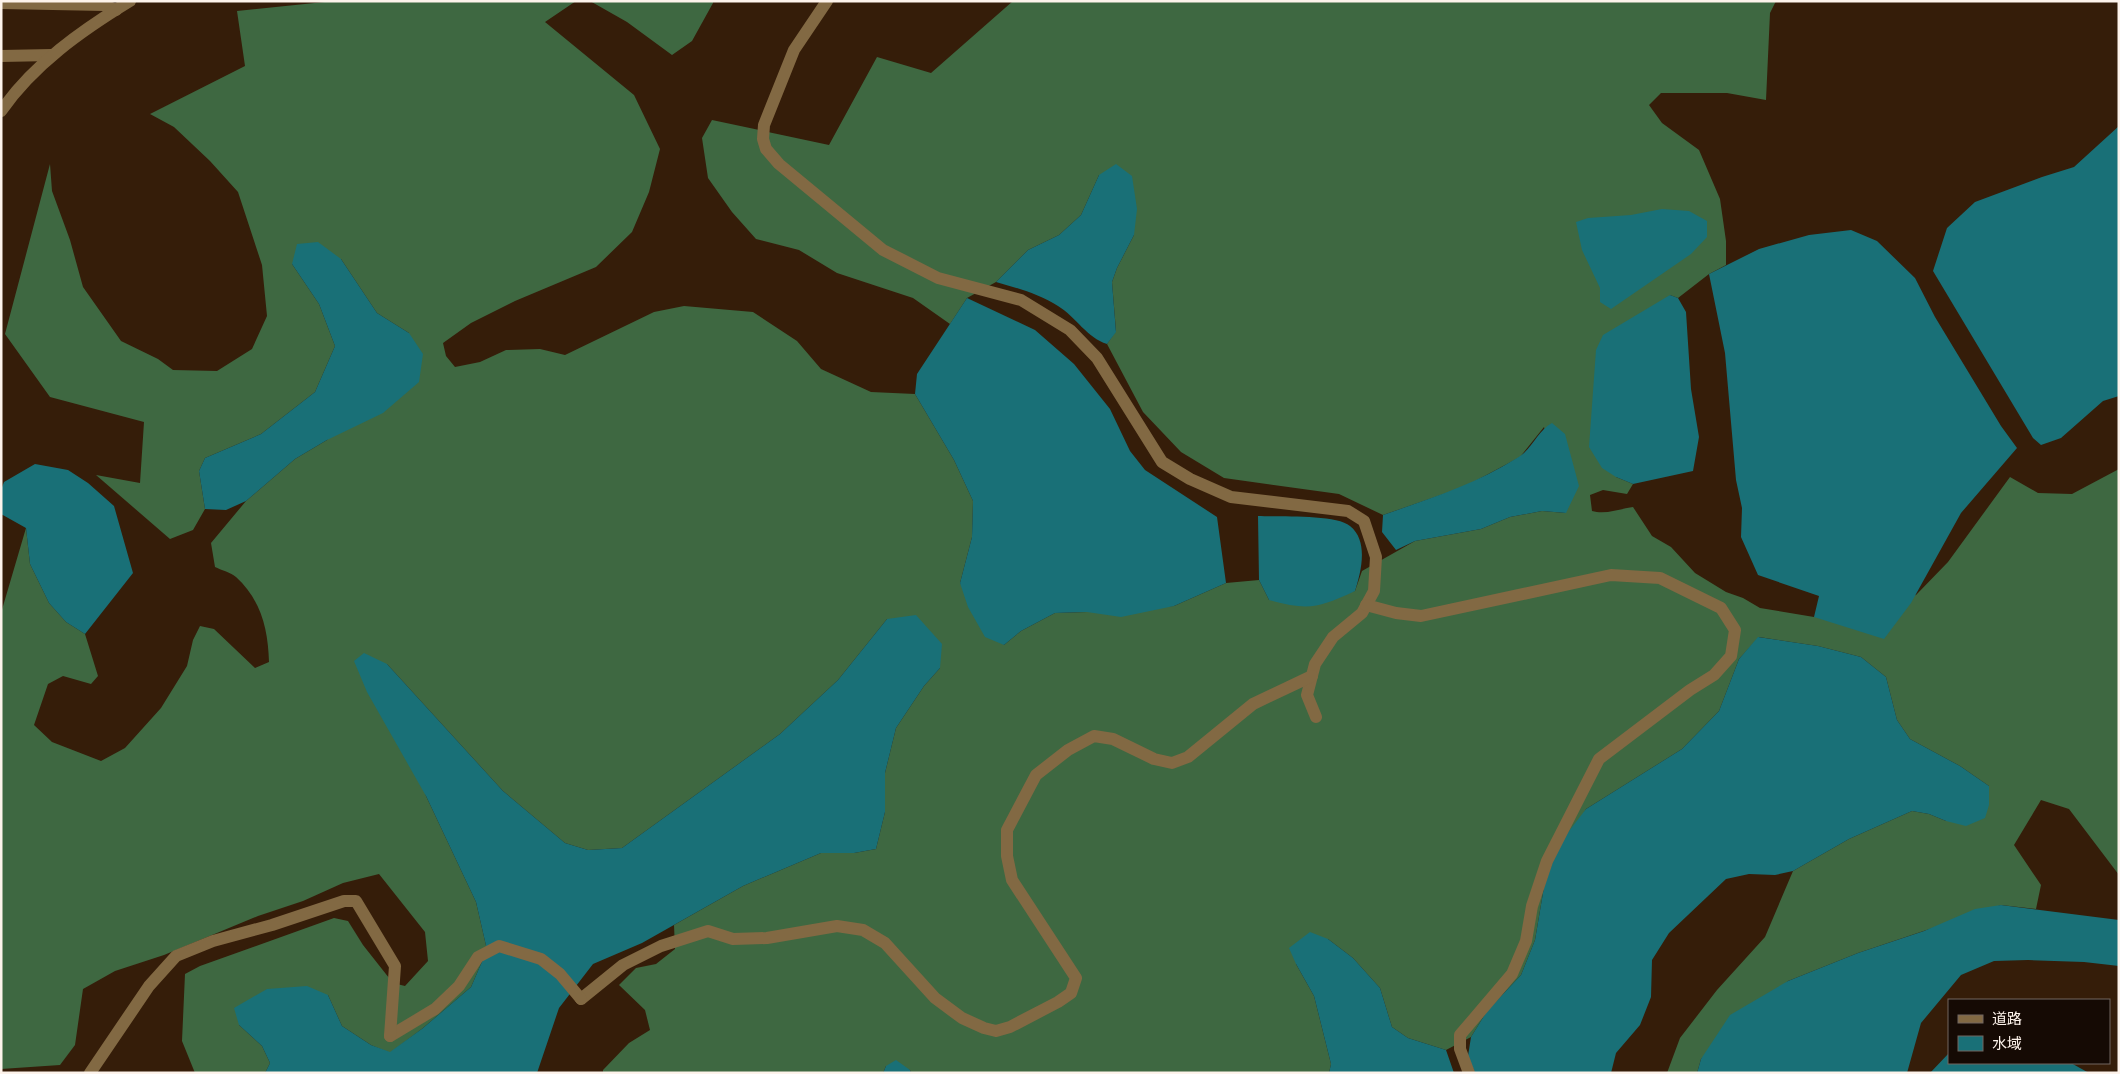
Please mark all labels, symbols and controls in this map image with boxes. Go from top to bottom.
legend [1948,999,2110,1064]
text: 道路 [1992,1008,2022,1028]
text: 水域 [1992,1033,2022,1053]

